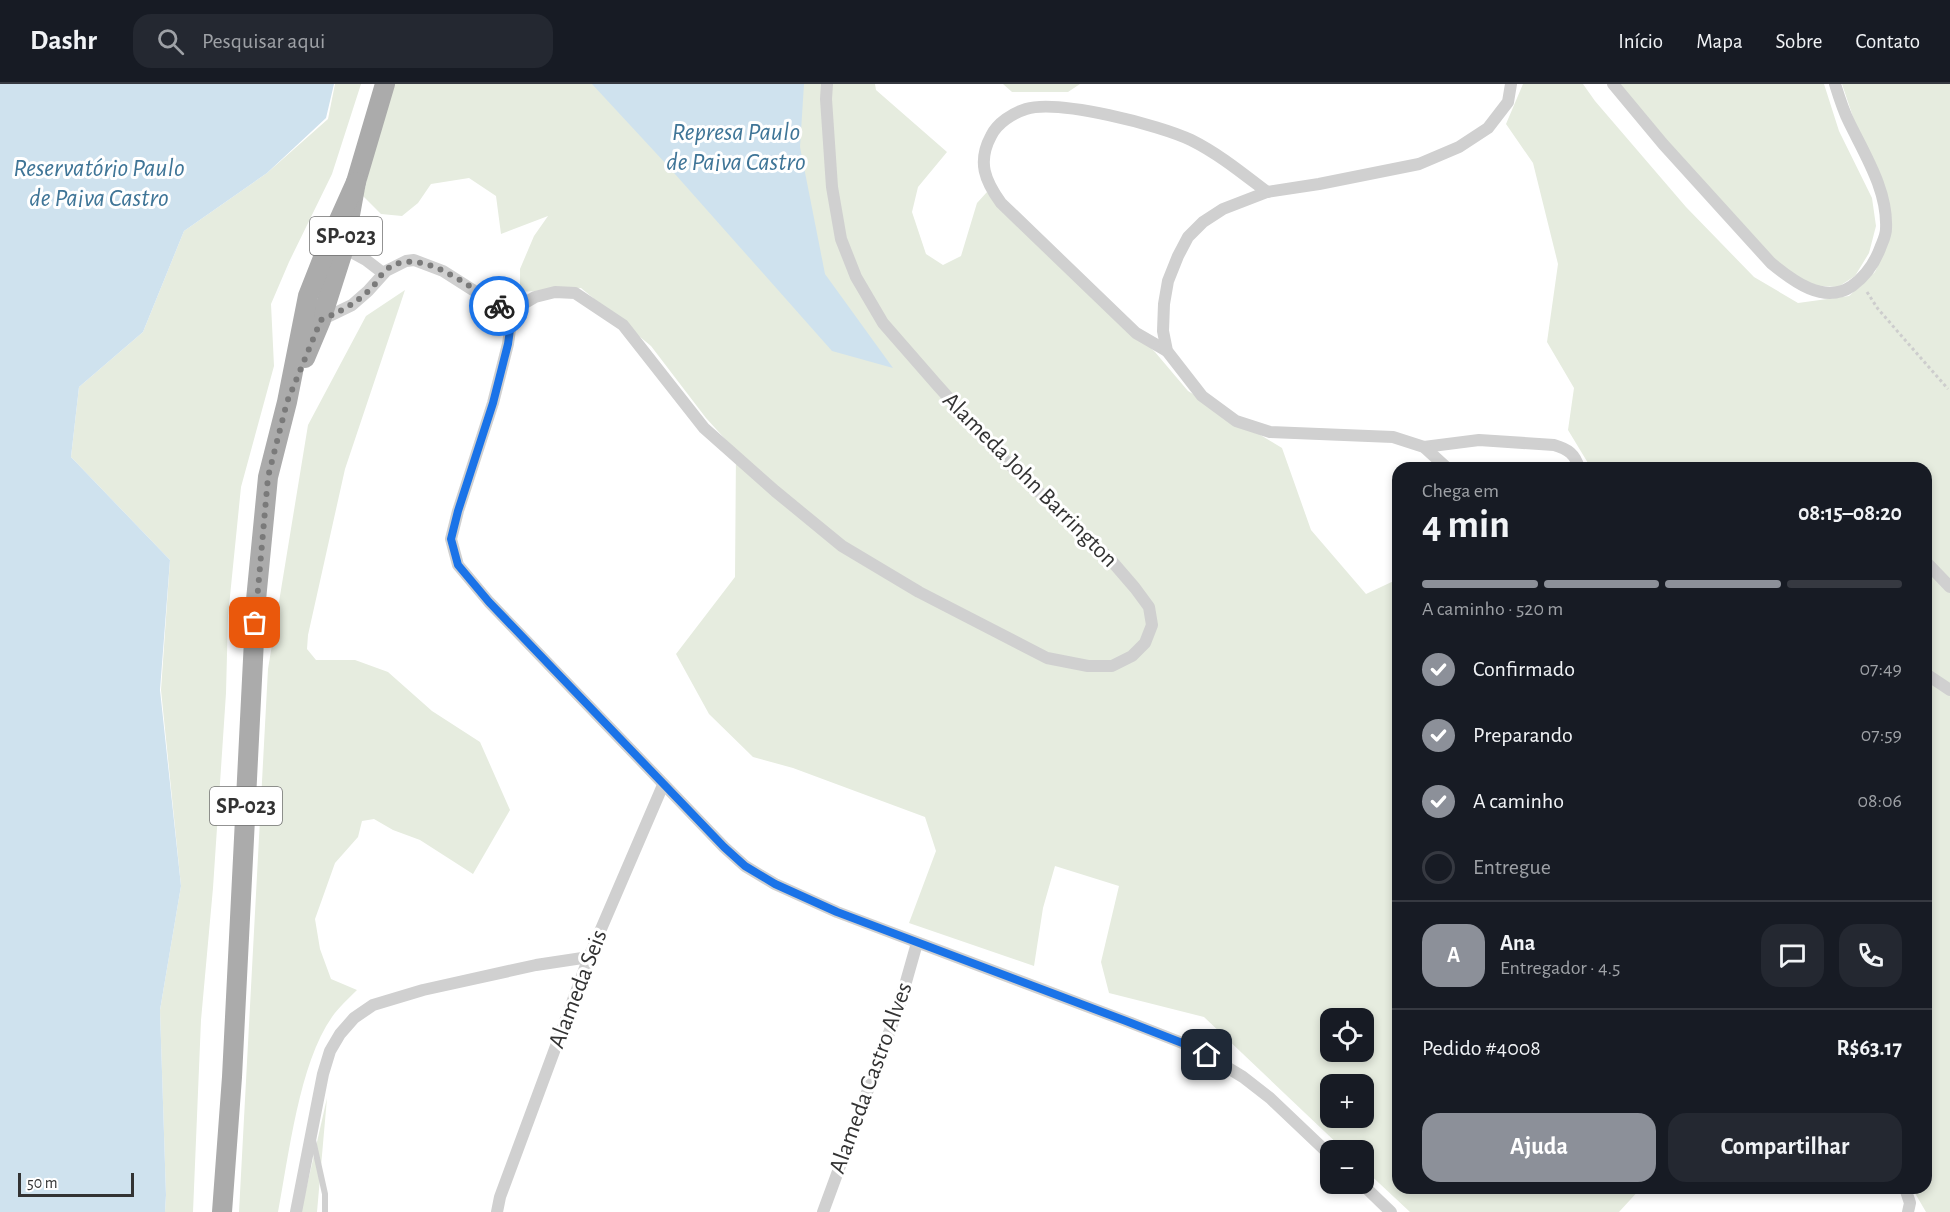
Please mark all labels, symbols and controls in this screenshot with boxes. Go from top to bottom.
search box [133,14,553,68]
icon: search [154,25,187,58]
text: Dashr [30,27,97,55]
text: Pesquisar aqui [202,30,325,52]
text: Início [1618,31,1663,52]
text: Mapa [1696,31,1743,52]
text: Sobre [1776,31,1822,52]
text: Contato [1855,31,1920,52]
water label: Represa Paulo de Paiva Castro [666,119,806,175]
water label: Reservatório Paulo de Paiva Castro [13,155,185,211]
road number: SP-023 [310,217,382,255]
courier [469,276,529,336]
icon: bike [483,290,516,323]
street label: Alameda John Barrington [938,388,1122,572]
text: Chega em [1422,481,1499,501]
text: 08:15–08:20 [1798,502,1902,524]
text: 4 min [1422,506,1510,545]
pin [229,597,280,648]
text: A caminho · 520 m [1422,599,1563,619]
icon: bag [238,606,271,639]
icon: check [1422,653,1455,686]
text: Confirmado [1473,658,1575,680]
text: 07:49 [1860,659,1902,679]
icon: check [1422,719,1455,752]
text: Preparando [1473,724,1573,746]
text: 07:59 [1861,725,1902,745]
icon: check [1422,785,1455,818]
road number: SP-023 [210,787,282,825]
text: A caminho [1473,790,1564,812]
text: 08:06 [1857,791,1902,811]
text: Entregue [1473,856,1551,878]
button: chat [1761,924,1824,987]
button: phone [1839,924,1902,987]
street label: Alameda Seis [544,926,612,1052]
text: Ana [1500,932,1535,954]
text: A [1447,944,1460,966]
text: Entregador · 4.5 [1500,958,1620,978]
street label: Alameda Castro Alves [825,979,917,1177]
map controls [1320,1008,1374,1194]
button: locate [1320,1008,1374,1062]
pin [1181,1029,1232,1080]
text: Pedido #4008 [1422,1037,1541,1059]
text: R$63.17 [1837,1037,1902,1059]
icon: home [1190,1038,1223,1071]
button: + [1320,1074,1374,1128]
button: Ajuda [1422,1113,1656,1182]
button: Compartilhar [1668,1113,1902,1182]
button: − [1320,1140,1374,1194]
scale bar [18,1170,134,1198]
text: 50 m [27,1175,58,1191]

